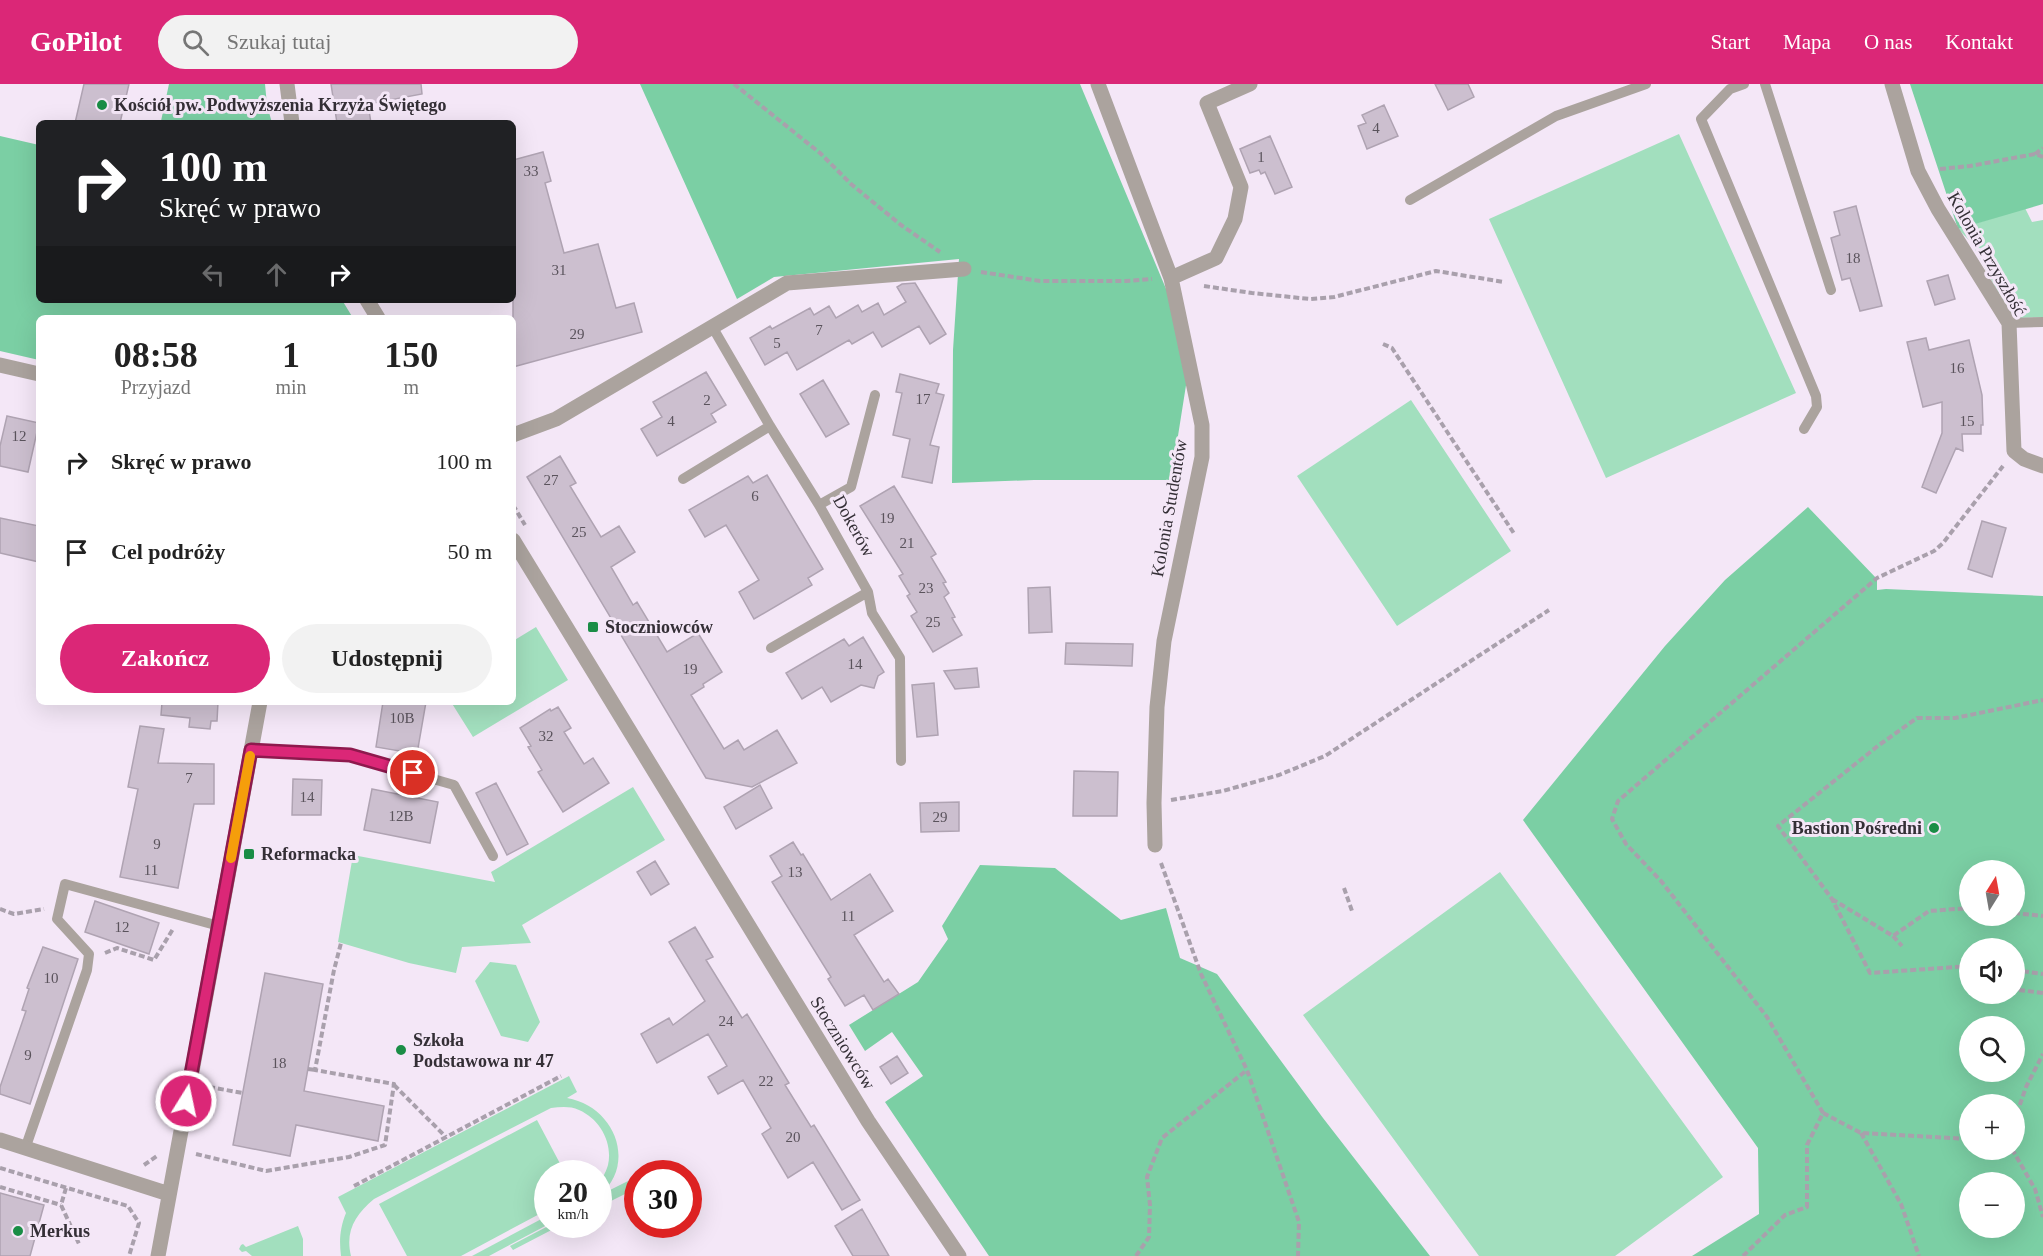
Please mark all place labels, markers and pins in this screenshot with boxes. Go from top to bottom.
place label: Kościół pw. Podwyższenia Krzyża Świętego [114,94,446,115]
marker: Kościół pw. Podwyższenia Krzyża Świętego [95,98,109,112]
place label: Stoczniowców [605,617,713,637]
marker: Stoczniowców [586,620,600,634]
pin [387,747,438,798]
place label: Bastion Pośredni [1792,818,1922,838]
marker: Bastion Pośredni [1927,821,1941,835]
place label: Reformacka [261,844,356,864]
marker: Reformacka [242,847,256,861]
place label: Szkoła Podstawowa nr 47 [413,1030,554,1071]
marker: Szkoła Podstawowa nr 47 [394,1043,408,1057]
place label: Merkus [30,1221,90,1241]
marker: Merkus [11,1224,25,1238]

